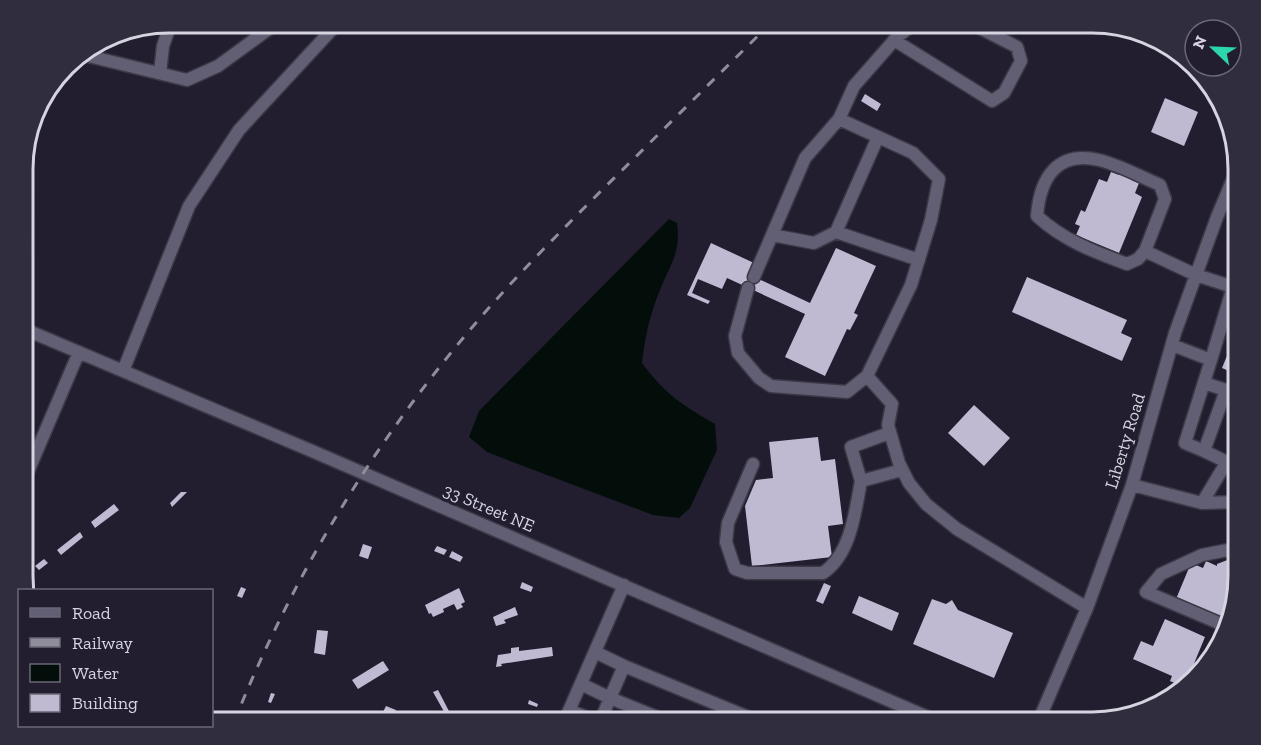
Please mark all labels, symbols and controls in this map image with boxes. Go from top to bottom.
north arrow [1183,18,1243,78]
text: N [1189,33,1211,52]
street label: Liberty Road [1100,390,1150,491]
street label: 33 Street NE [440,479,538,537]
legend [18,589,213,727]
text: Road [72,602,111,624]
text: Railway [72,632,134,654]
text: Water [72,662,119,684]
text: Building [72,692,138,714]

